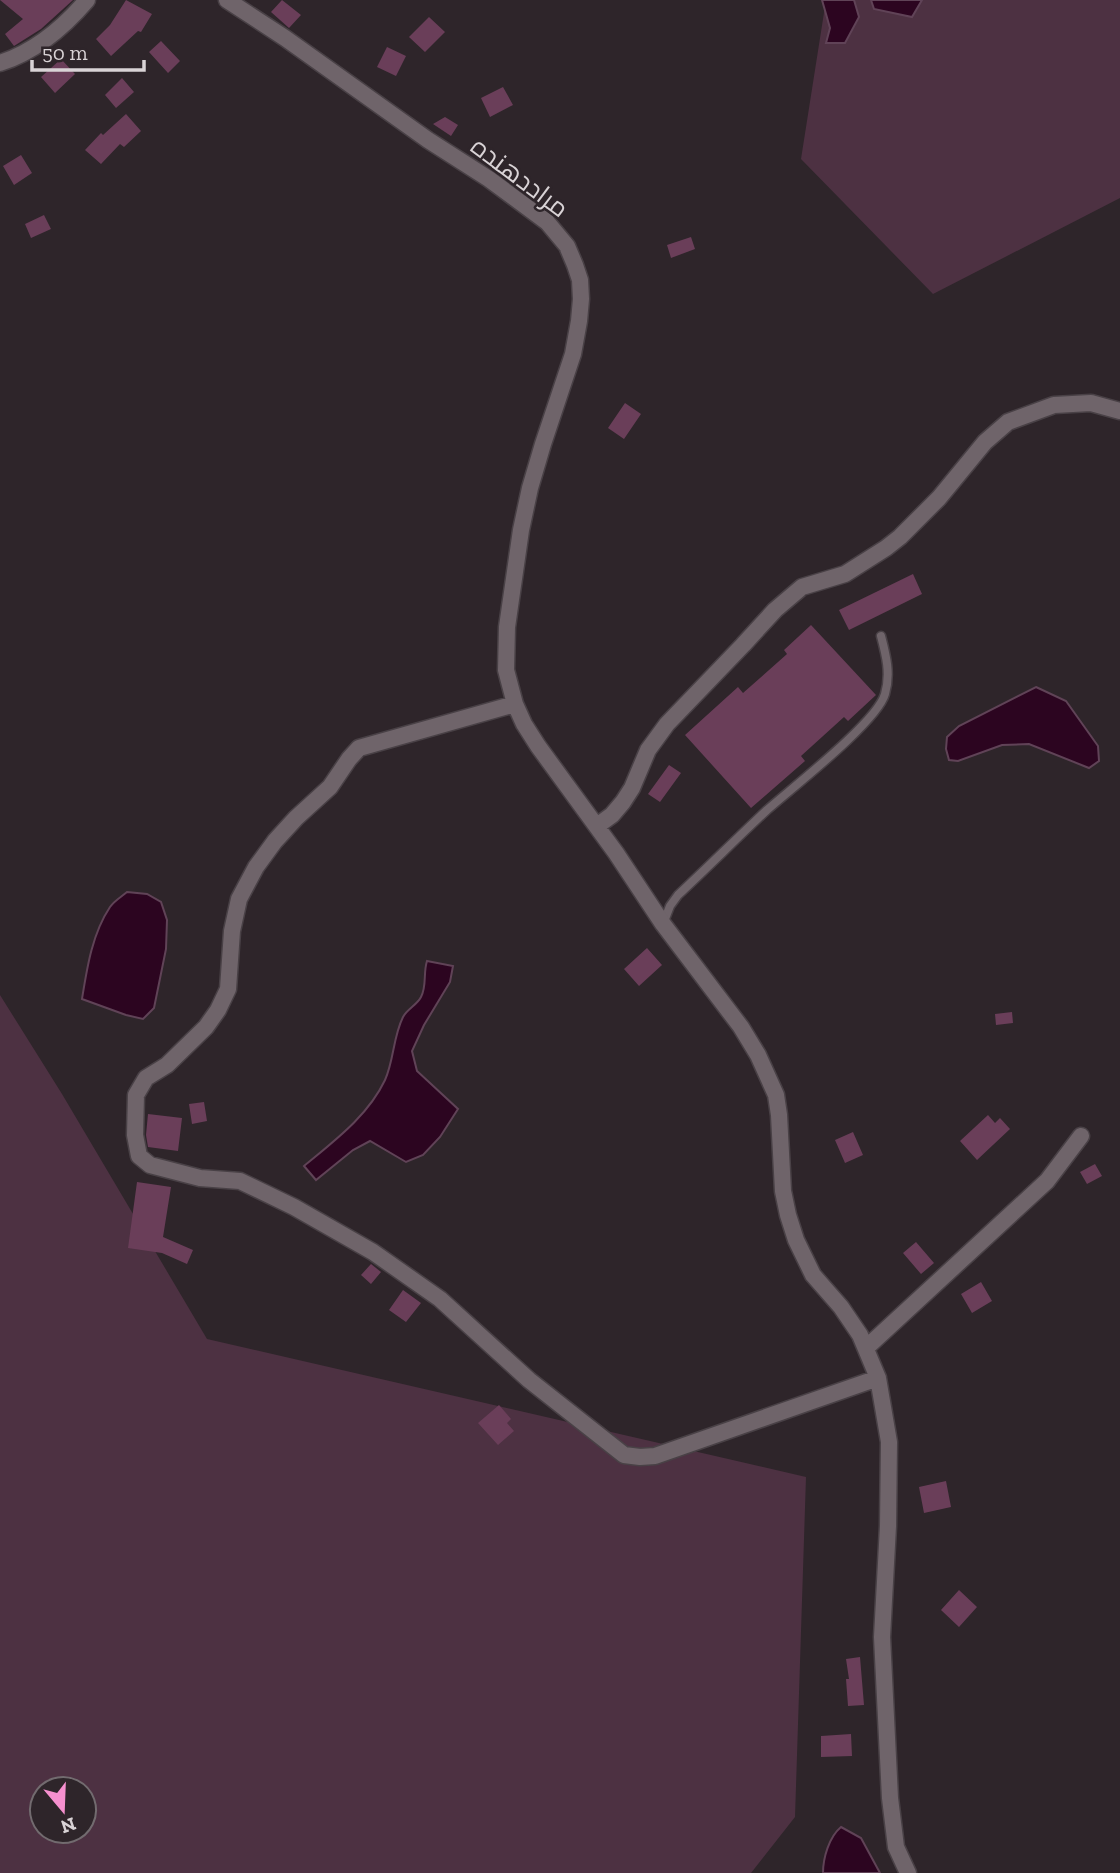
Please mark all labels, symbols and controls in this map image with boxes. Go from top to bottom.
scale bar [32,28,144,72]
text: 50 m [42,40,88,65]
street label: مراددهنده [465,130,575,224]
north arrow [28,1775,98,1845]
text: N [58,1812,79,1839]

